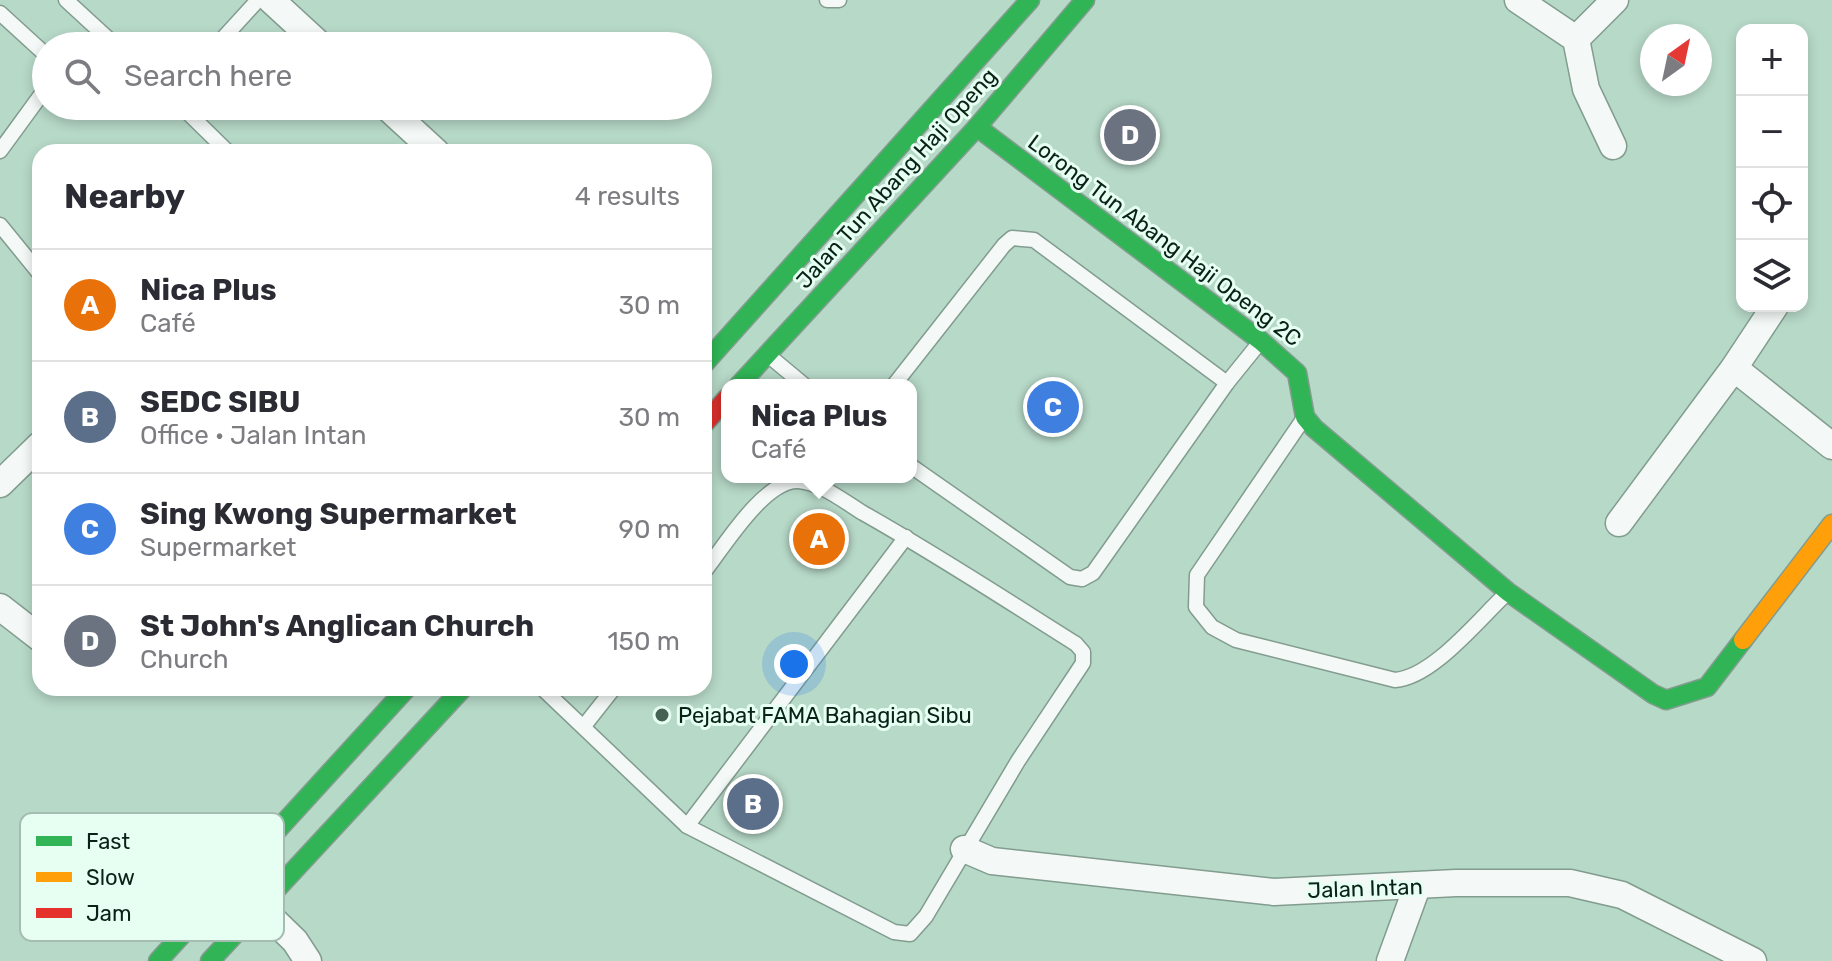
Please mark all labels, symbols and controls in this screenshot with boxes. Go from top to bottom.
north arrow [1640,24,1712,96]
map controls [1736,24,1808,312]
button: + [1736,24,1808,96]
search box [32,32,712,120]
icon: search [60,54,104,98]
text: Search here [124,58,292,94]
street label: Jalan Tun Abang Haji Openg [790,63,1002,294]
button: − [1736,96,1808,168]
pin: D [1104,105,1156,165]
street label: Lorong Tun Abang Haji Openg 2C [1023,129,1307,352]
button: locate [1736,168,1808,240]
text: Nearby [64,176,185,217]
text: 4 results [575,181,680,212]
button: layers [1736,240,1808,312]
text: Nica Plus [140,272,277,308]
text: A [81,290,99,321]
text: 30 m [618,290,680,321]
text: Café [140,308,196,339]
pin: C [1027,377,1079,437]
popup [721,379,917,483]
text: SEDC SIBU [140,384,300,420]
text: Nica Plus [751,398,887,434]
text: B [81,402,99,433]
text: 30 m [618,402,680,433]
text: Office · Jalan Intan [140,420,367,451]
text: Café [751,434,807,465]
text: Sing Kwong Supermarket [140,496,516,532]
pin: A [793,509,845,569]
text: C [81,514,99,545]
text: 90 m [619,514,680,545]
text: Supermarket [140,532,297,563]
text: St John's Anglican Church [140,608,534,644]
text: D [81,626,99,657]
text: 150 m [607,626,680,657]
text: Church [140,644,229,675]
your location [774,644,814,684]
place label: Pejabat FAMA Bahagian Sibu [678,702,972,729]
marker: Pejabat FAMA Bahagian Sibu [653,706,671,724]
pin: B [727,774,779,834]
legend [20,813,284,941]
text: Fast [86,828,131,855]
text: Slow [86,864,135,891]
street label: Jalan Intan [1307,873,1423,904]
text: Jam [86,900,132,927]

